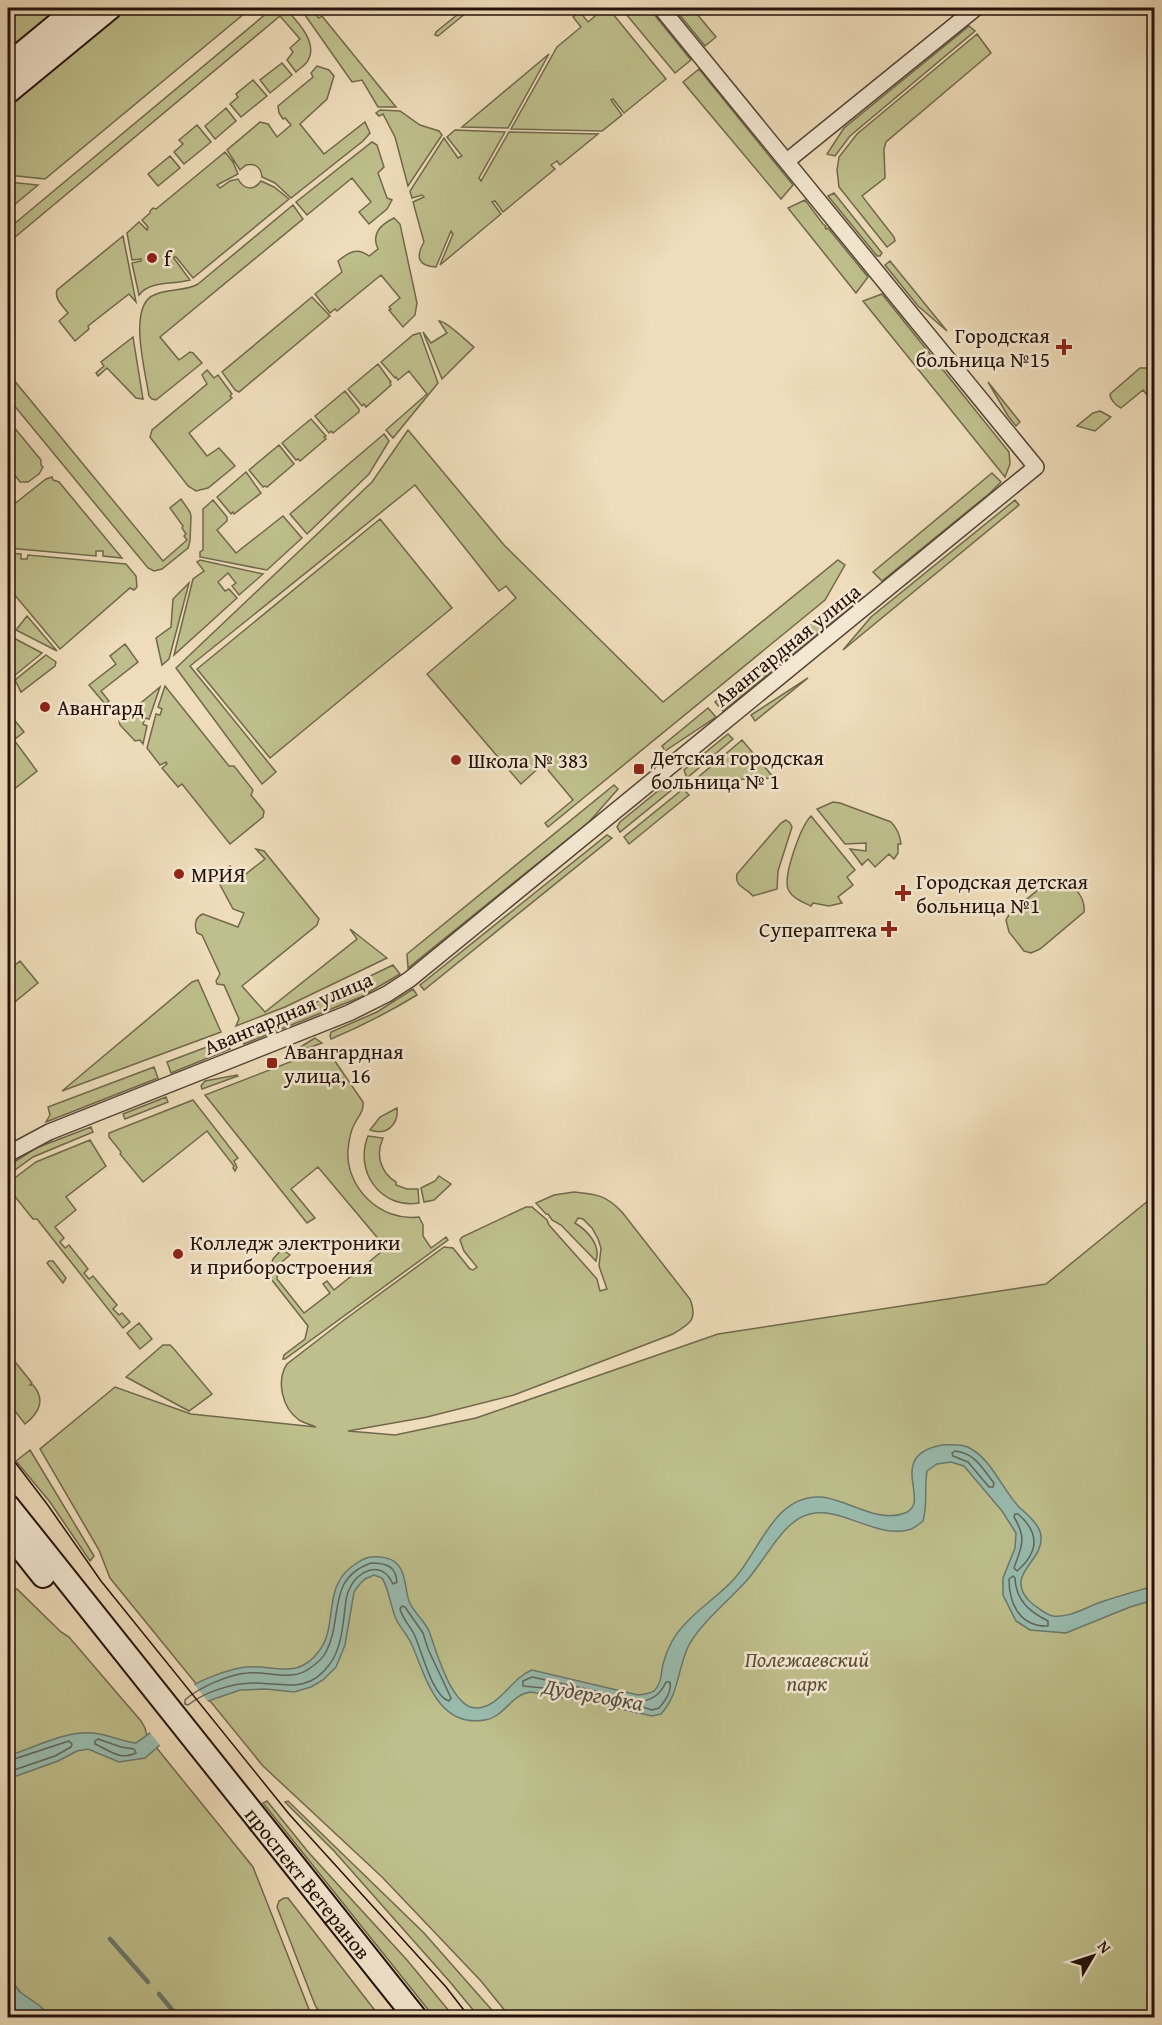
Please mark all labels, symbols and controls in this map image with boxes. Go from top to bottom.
place label: f [164,243,173,274]
marker: f [145,251,159,265]
place label: Городская больница №15 [916,320,1050,375]
marker: Городская больница №15 [1055,338,1073,356]
street label: Авангардная улица [707,576,867,714]
place label: Авангард [57,692,144,723]
marker: Авангард [38,700,52,714]
place label: Детская городская больница № 1 [650,742,824,797]
place label: Школа № 383 [468,745,588,776]
marker: Школа № 383 [449,753,463,767]
marker: Детская городская больница № 1 [632,762,646,776]
place label: МРИЯ [191,859,245,890]
place label: Городская детская больница №1 [916,866,1089,921]
marker: МРИЯ [172,867,186,881]
marker: Городская детская больница №1 [894,884,912,902]
place label: Супераптека [759,914,877,945]
marker: Супераптека [882,922,896,936]
street label: Авангардная улица [199,963,377,1063]
place label: Авангардная улица, 16 [283,1036,404,1091]
marker: Авангардная улица, 16 [265,1056,279,1070]
place label: Колледж электроники и приборостроения [190,1227,401,1282]
marker: Колледж электроники и приборостроения [171,1247,185,1261]
park label: Полежаевский парк [745,1644,870,1699]
water label: Дудергофка [538,1669,646,1719]
street label: проспект Ветеранов [238,1800,379,1966]
north arrow [1063,1926,1123,1986]
text: N [1092,1935,1118,1959]

